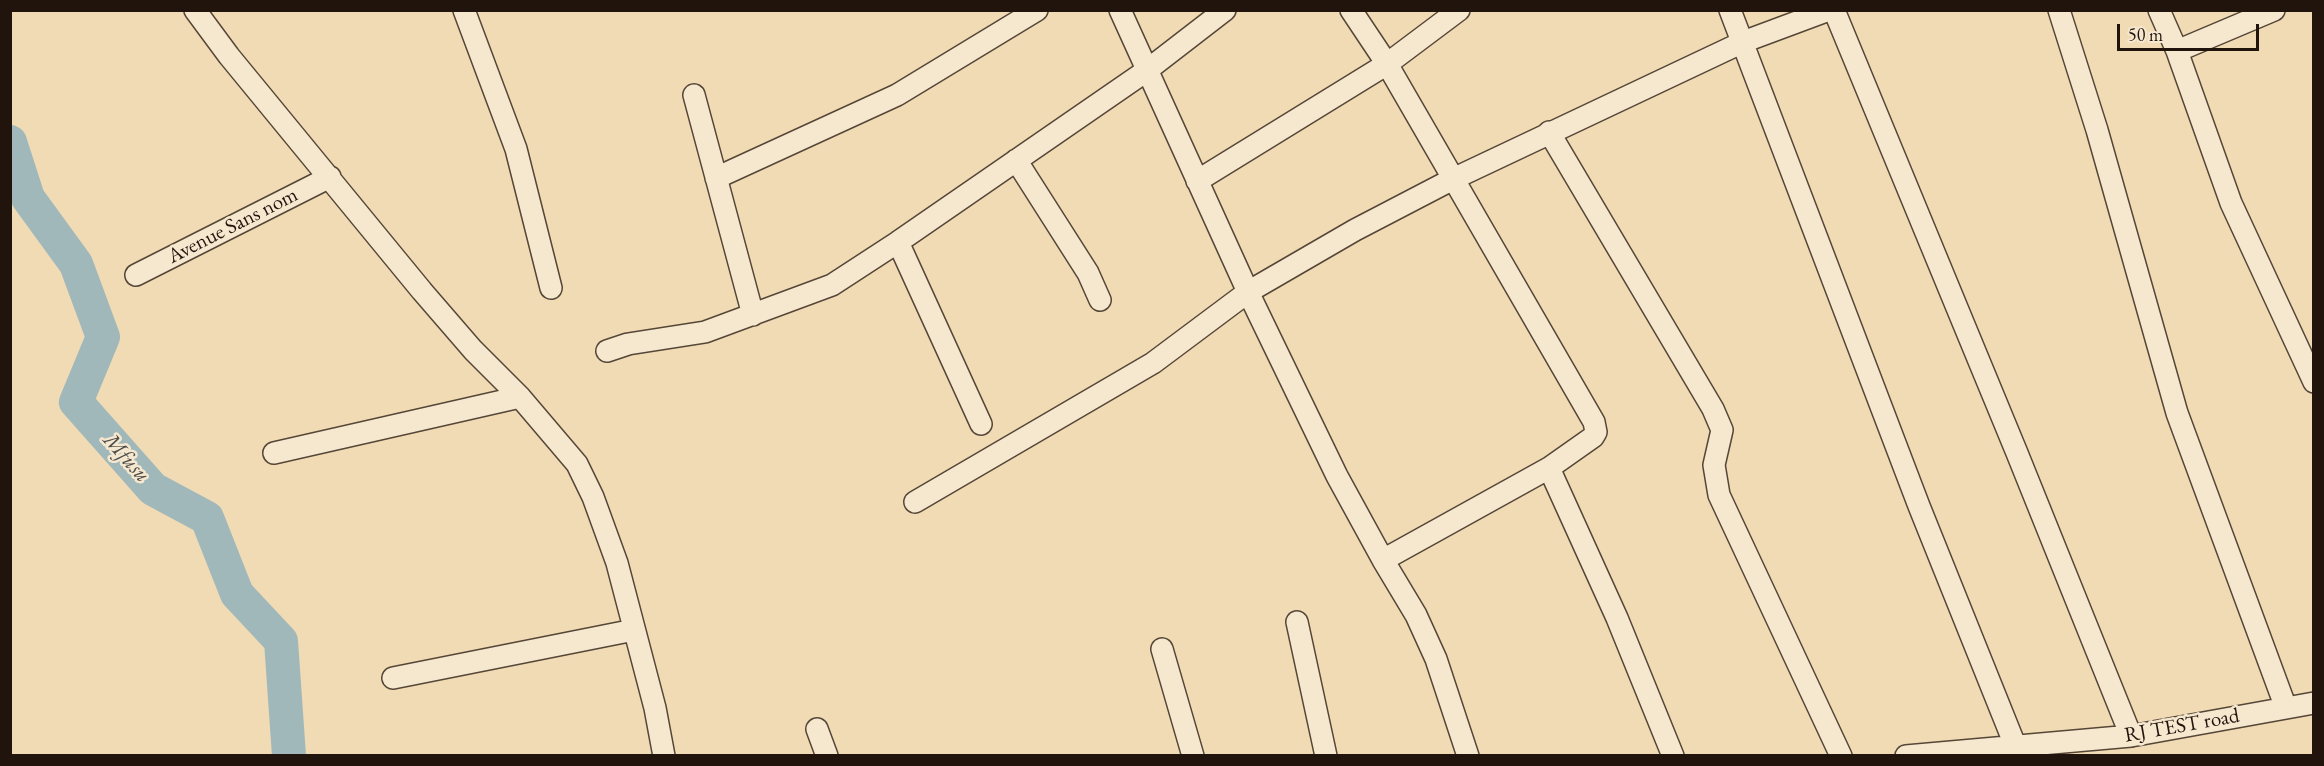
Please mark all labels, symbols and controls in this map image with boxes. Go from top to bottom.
scale bar [2120,12,2262,50]
text: 50 m [2128,23,2163,46]
street label: Avenue Sans nom [164,182,302,270]
water label: Mfusu [97,428,155,488]
street label: RJ TEST road [2123,703,2241,749]

